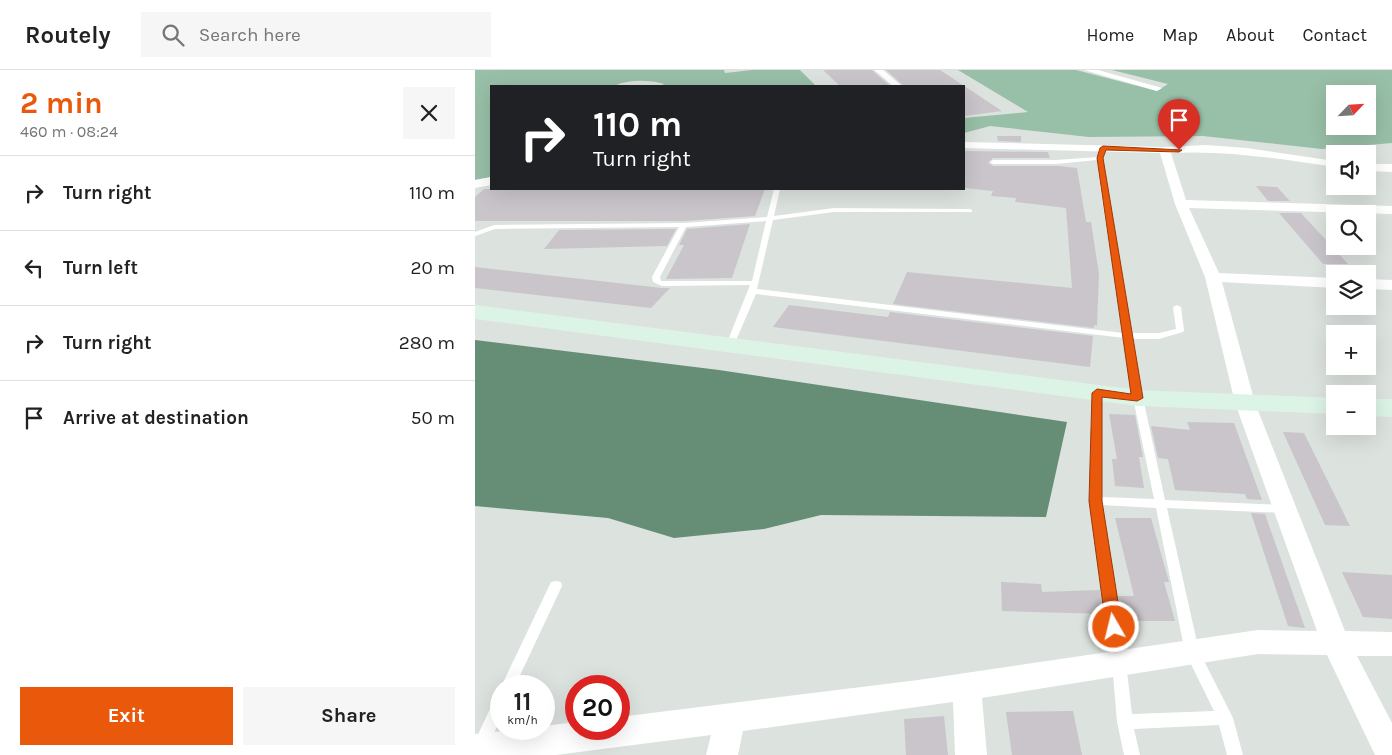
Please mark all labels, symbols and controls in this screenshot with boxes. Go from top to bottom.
search box [141,12,491,57]
text: Routely [25,21,111,49]
icon: search [159,21,187,49]
text: Search here [199,24,301,46]
text: Home [1086,24,1134,46]
text: Map [1162,24,1198,46]
text: About [1226,24,1275,46]
text: Contact [1303,24,1367,46]
text: 2 min [20,85,103,121]
north arrow [1326,85,1376,135]
map controls [1326,85,1376,435]
button: close [403,87,455,139]
pin [1158,99,1200,150]
text: 110 m [593,104,682,145]
icon: right [510,105,575,170]
icon: arrive [1165,106,1193,134]
text: 460 m · 08:24 [20,122,118,141]
button: sound [1326,145,1376,195]
text: Turn right [593,146,691,172]
icon: right [20,179,48,207]
text: Turn right [63,182,152,204]
text: 110 m [409,182,455,204]
button: search [1326,205,1376,255]
icon: left [20,254,48,282]
text: Turn left [63,257,138,279]
text: 20 m [410,257,455,279]
button: layers [1326,265,1376,315]
button: + [1326,325,1376,375]
icon: right [20,329,48,357]
text: Turn right [63,332,152,354]
text: 280 m [399,332,455,354]
button: − [1326,385,1376,435]
icon: arrive [20,404,48,432]
text: Arrive at destination [63,407,249,429]
text: 50 m [411,407,455,429]
position arrow [1087,600,1139,652]
speed limit sign: 20 [565,675,630,740]
button: Exit [20,687,233,745]
button: Share [243,687,455,745]
text: 11 [514,687,531,716]
text: km/h [507,713,538,727]

